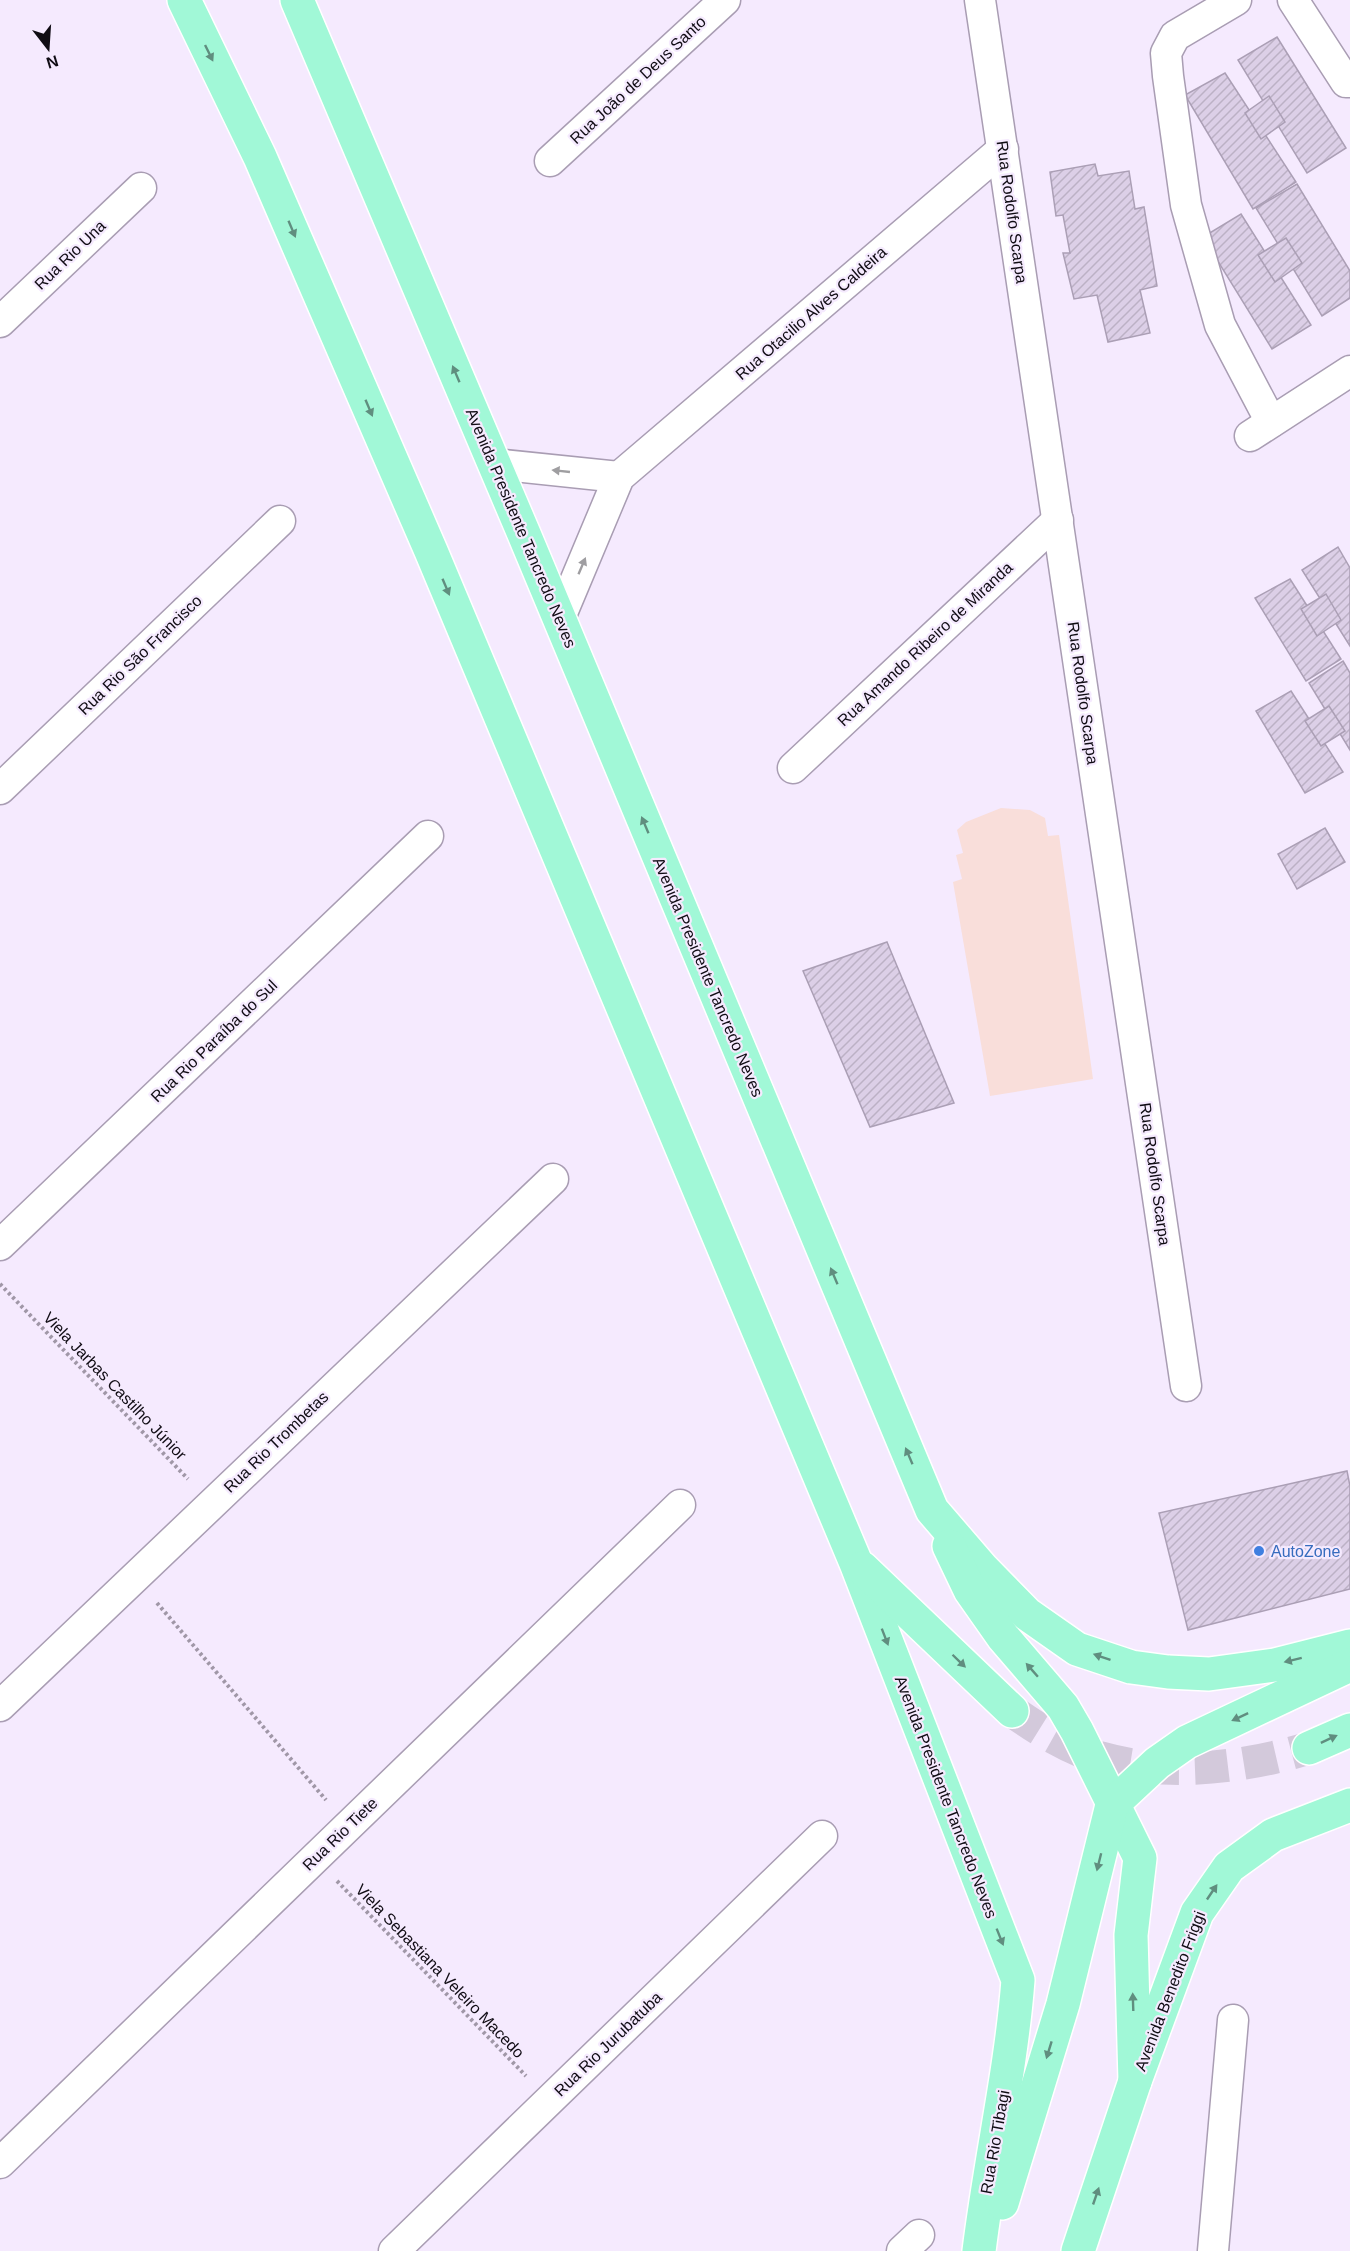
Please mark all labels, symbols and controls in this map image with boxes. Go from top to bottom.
street label: Rua João de Deus Santo [567,13,709,147]
north arrow [18,18,78,78]
one-way arrow [205,44,214,61]
text: N [44,52,60,72]
street label: Rua Rodolfo Scarpa [994,139,1030,285]
street label: Rua Rio Una [31,217,109,293]
one-way arrow [287,221,296,238]
street label: Rua Otacilio Alves Caldeira [732,243,890,383]
one-way arrow [451,365,460,383]
one-way arrow [364,400,374,418]
street label: Avenida Presidente Tancredo Neves [463,406,579,650]
one-way arrow [551,466,570,476]
one-way arrow [577,557,587,575]
street label: Rua Amando Ribeiro de Miranda [834,559,1016,729]
one-way arrow [441,579,451,597]
street label: Rua Rio São Francisco [75,592,205,718]
street label: Rua Rodolfo Scarpa [1065,620,1101,766]
one-way arrow [640,816,650,834]
street label: Avenida Presidente Tancredo Neves [650,855,766,1099]
street label: Rua Rio Paraíba do Sul [148,976,280,1106]
street label: Rua Rodolfo Scarpa [1137,1101,1173,1247]
one-way arrow [829,1267,839,1285]
street label: Viela Jarbas Castilho Júnior [40,1309,190,1464]
street label: Rua Rio Trombetas [221,1388,331,1496]
one-way arrow [904,1447,913,1465]
place label: AutoZone [1271,1543,1340,1560]
marker: AutoZone [1252,1544,1266,1558]
one-way arrow [881,1628,890,1646]
one-way arrow [1093,1652,1111,1661]
one-way arrow [952,1654,966,1668]
one-way arrow [1284,1656,1303,1666]
one-way arrow [1025,1662,1038,1678]
street label: Avenida Presidente Tancredo Neves [892,1673,1000,1921]
one-way arrow [1232,1713,1249,1722]
one-way arrow [1321,1734,1339,1744]
street label: Rua Rio Tiete [299,1794,381,1874]
one-way arrow [1093,1853,1103,1871]
street label: Viela Sebastiana Veleiro Macedo [352,1881,528,2061]
one-way arrow [1206,1884,1218,1900]
street label: Avenida Benedito Friggi [1132,1909,1208,2073]
one-way arrow [995,1928,1005,1946]
street label: Rua Rio Jurubatuba [551,1988,665,2100]
one-way arrow [1128,1992,1138,2011]
one-way arrow [1043,2041,1053,2059]
street label: Rua Rio Tibagi [978,2089,1012,2195]
one-way arrow [1092,2187,1102,2205]

